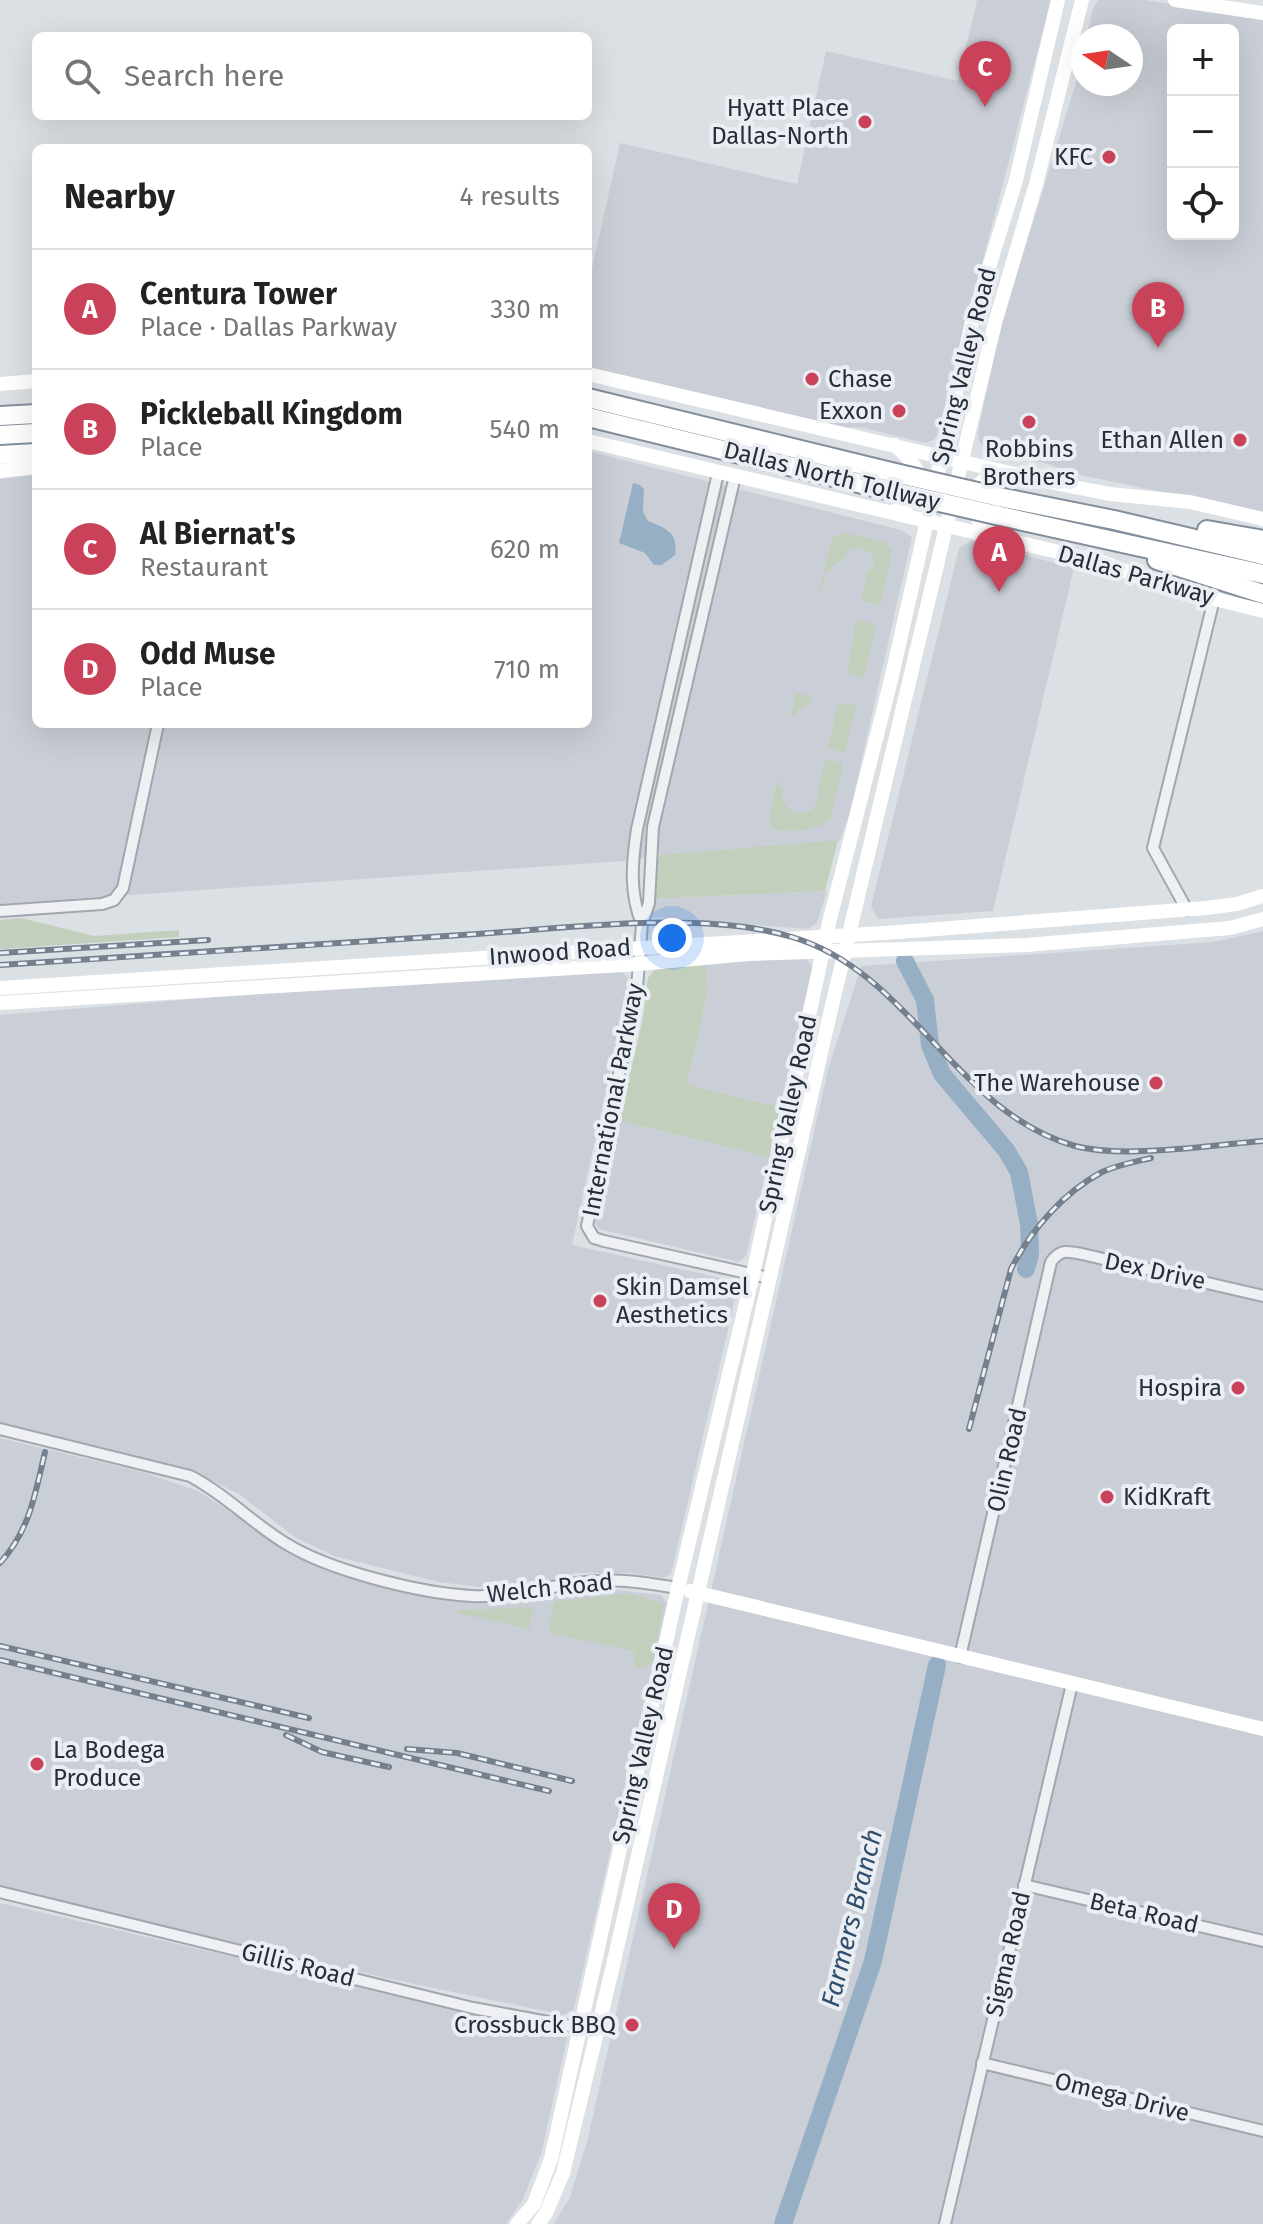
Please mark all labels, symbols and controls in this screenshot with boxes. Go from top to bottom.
north arrow [1071,24,1143,96]
map controls [1167,24,1239,240]
button: + [1167,24,1239,96]
search box [32,32,592,120]
pin: C [959,41,1011,107]
icon: search [60,54,104,98]
text: Search here [124,58,284,94]
place label: Hyatt Place Dallas-North [711,94,849,150]
button: − [1167,96,1239,168]
marker: Hyatt Place Dallas-North [856,113,874,131]
place label: KFC [1054,143,1093,171]
marker: KFC [1100,148,1118,166]
button: locate [1167,168,1239,240]
text: Nearby [64,176,175,217]
text: 4 results [459,181,560,212]
street label: Spring Valley Road [926,265,1002,467]
text: Centura Tower [140,276,337,312]
pin: B [1132,282,1184,348]
text: A [82,294,98,325]
text: 330 m [490,294,560,325]
text: Place · Dallas Parkway [140,312,397,343]
place label: Chase [828,365,892,393]
marker: Chase [803,370,821,388]
text: Pickleball Kingdom [140,396,403,432]
place label: Exxon [819,397,883,425]
marker: Exxon [890,402,908,420]
marker: Robbins Brothers [1020,413,1038,431]
text: B [82,414,98,445]
text: 540 m [489,414,560,445]
place label: Ethan Allen [1100,426,1224,454]
marker: Ethan Allen [1231,431,1249,449]
text: Place [140,432,203,463]
place label: Robbins Brothers [982,435,1076,491]
street label: Dallas North Tollway [721,436,943,516]
text: Al Biernat's [140,516,296,552]
pin: A [973,526,1025,592]
text: C [83,534,97,565]
text: 620 m [490,534,560,565]
street label: Dallas Parkway [1055,539,1217,611]
text: Restaurant [140,552,268,583]
text: Odd Muse [140,636,276,672]
text: D [82,654,98,685]
text: 710 m [494,654,560,685]
text: Place [140,672,203,703]
your location [652,918,692,958]
street label: Inwood Road [488,933,632,971]
street label: International Parkway [577,981,649,1219]
street label: Spring Valley Road [753,1012,823,1216]
place label: The Warehouse [974,1069,1140,1097]
marker: The Warehouse [1147,1074,1165,1092]
street label: Dex Drive [1102,1247,1208,1295]
place label: Skin Damsel Aesthetics [616,1273,749,1329]
marker: Skin Damsel Aesthetics [591,1292,609,1310]
place label: Hospira [1138,1374,1222,1402]
marker: Hospira [1229,1379,1247,1397]
street label: Olin Road [981,1405,1033,1515]
place label: KidKraft [1123,1483,1211,1511]
marker: KidKraft [1098,1488,1116,1506]
street label: Welch Road [485,1567,615,1609]
street label: Spring Valley Road [607,1643,679,1847]
place label: La Bodega Produce [53,1736,165,1792]
marker: La Bodega Produce [28,1755,46,1773]
water label: Farmers Branch [815,1826,889,2010]
pin: D [648,1883,700,1949]
street label: Beta Road [1087,1887,1201,1939]
street label: Sigma Road [980,1889,1036,2019]
street label: Gillis Road [239,1937,357,1993]
place label: Crossbuck BBQ [454,2011,616,2039]
marker: Crossbuck BBQ [623,2016,641,2034]
street label: Omega Drive [1052,2067,1192,2127]

